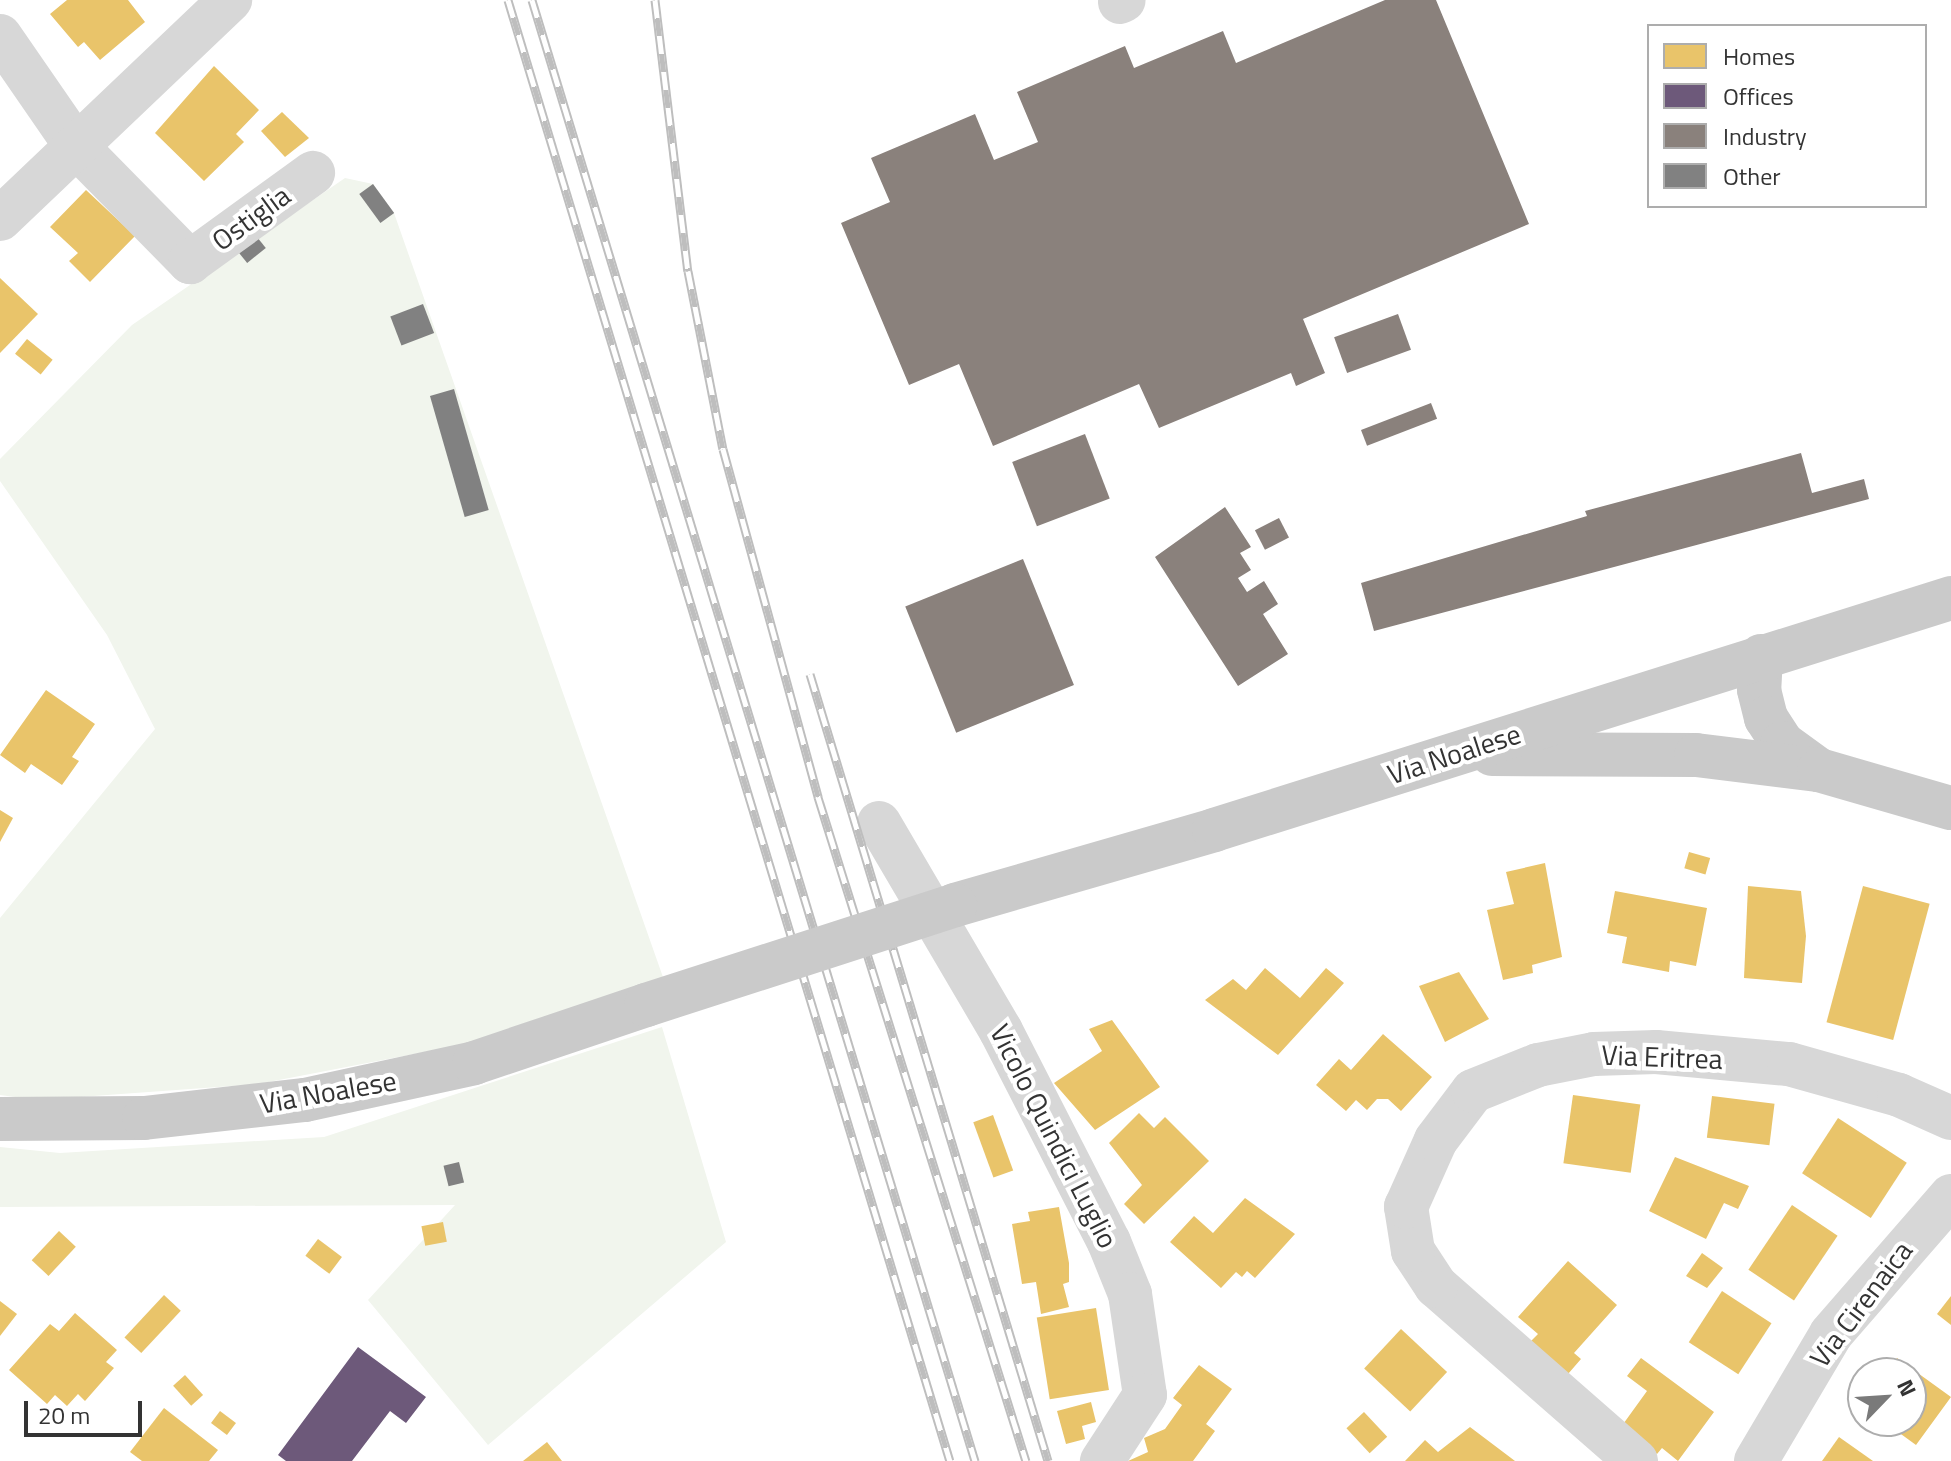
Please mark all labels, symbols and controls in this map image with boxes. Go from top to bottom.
legend [1647,24,1927,208]
text: Homes [1723,38,1795,74]
text: Offices [1723,78,1794,114]
text: Industry [1723,118,1807,154]
text: Other [1723,158,1781,194]
street label: Ostiglia [205,178,297,258]
street label: Via Noalese [1383,717,1525,791]
street label: Vicolo Quindici Luglio [983,1019,1125,1253]
street label: Via Eritrea [1601,1038,1723,1076]
street label: Via Noalese [257,1063,399,1121]
street label: Via Cirenaica [1803,1234,1919,1374]
north arrow [1847,1357,1927,1437]
text: N [1888,1374,1926,1402]
scale bar [28,1385,146,1435]
text: 20 m [38,1397,90,1433]

